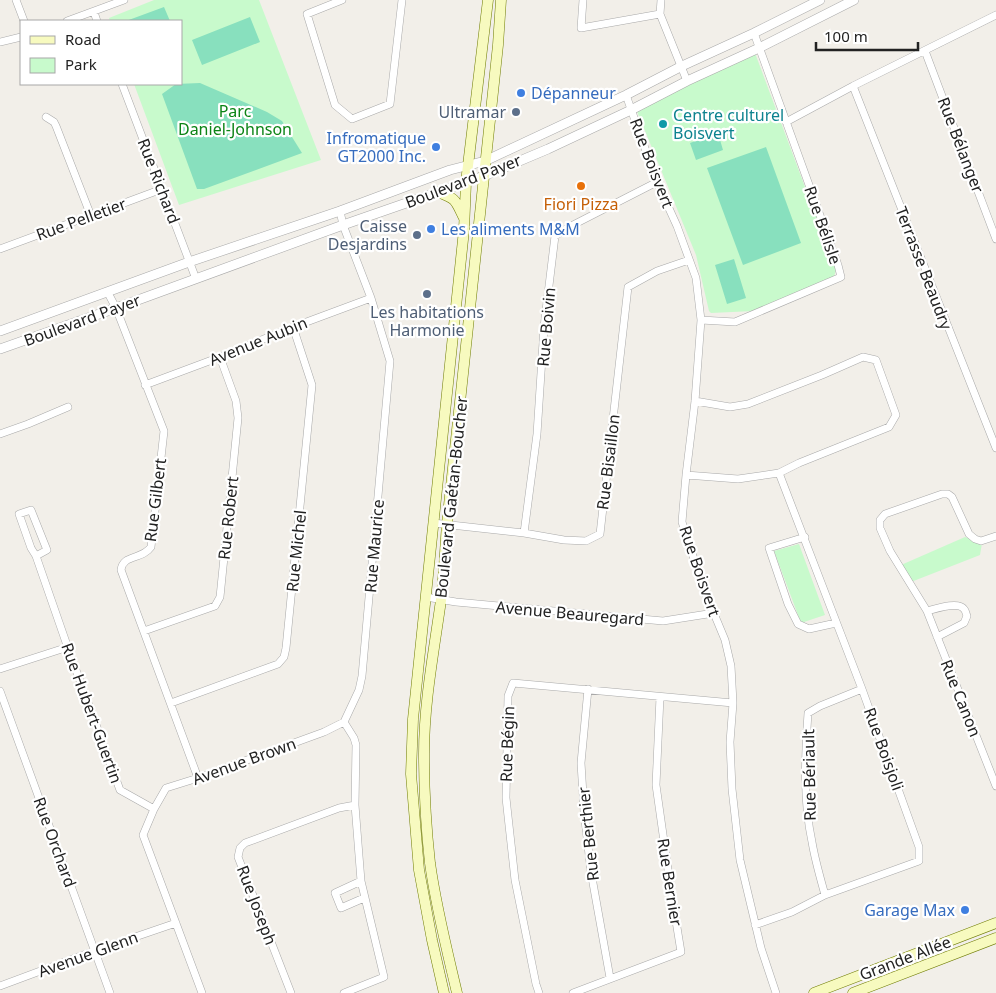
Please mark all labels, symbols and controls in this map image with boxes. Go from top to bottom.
legend [20,20,182,85]
scale bar [816,20,918,52]
text: 100 m [824,26,868,46]
text: Road [65,29,101,49]
text: Park [65,54,97,74]
place label: Dépanneur [531,82,616,104]
marker: Dépanneur [515,87,527,99]
street label: Rue Bélanger [933,94,989,196]
park label: Parc Daniel-Johnson [178,100,292,140]
place label: Ultramar [439,101,506,123]
place label: Centre culturel Boisvert [673,104,784,144]
marker: Ultramar [510,106,522,118]
street label: Rue Boisvert [625,115,679,211]
marker: Centre culturel Boisvert [657,118,669,130]
place label: Infromatique GT2000 Inc. [327,127,426,167]
street label: Rue Richard [133,135,185,227]
marker: Infromatique GT2000 Inc. [430,141,442,153]
street label: Boulevard Payer [402,149,525,213]
marker: Fiori Pizza [575,180,587,192]
street label: Rue Bélisle [799,183,847,267]
street label: Rue Pelletier [33,192,130,246]
place label: Fiori Pizza [544,193,618,215]
street label: Terrasse Beaudry [890,203,958,333]
place label: Caisse Desjardins [328,215,407,255]
place label: Les aliments M&M [441,218,580,240]
marker: Les aliments M&M [425,223,437,235]
marker: Caisse Desjardins [411,229,423,241]
street label: Rue Boivin [532,286,560,368]
marker: Les habitations Harmonie [421,288,433,300]
street label: Boulevard Payer [21,289,144,351]
place label: Les habitations Harmonie [370,301,484,341]
street label: Avenue Aubin [206,311,310,371]
street label: Boulevard Gaétan-Boucher [429,395,473,599]
street label: Rue Bisaillon [591,413,625,511]
street label: Rue Gilbert [139,457,171,543]
street label: Rue Robert [213,475,243,561]
street label: Rue Maurice [359,498,389,594]
street label: Rue Michel [281,509,311,593]
street label: Rue Boisvert [674,523,726,619]
street label: Avenue Beauregard [495,596,645,630]
street label: Rue Hubert-Guertin [56,640,128,786]
street label: Rue Canon [936,656,986,740]
street label: Rue Boisjoli [859,704,909,794]
street label: Rue Bégin [495,705,519,783]
street label: Rue Bériault [797,729,821,821]
street label: Avenue Brown [189,732,299,790]
street label: Rue Berthier [572,785,604,882]
street label: Rue Orchard [29,794,81,890]
street label: Rue Bernier [652,836,688,928]
street label: Rue Joseph [232,862,282,948]
place label: Garage Max [864,899,956,921]
marker: Garage Max [959,904,971,916]
street label: Avenue Glenn [35,926,141,982]
street label: Grande Allée [856,930,954,986]

